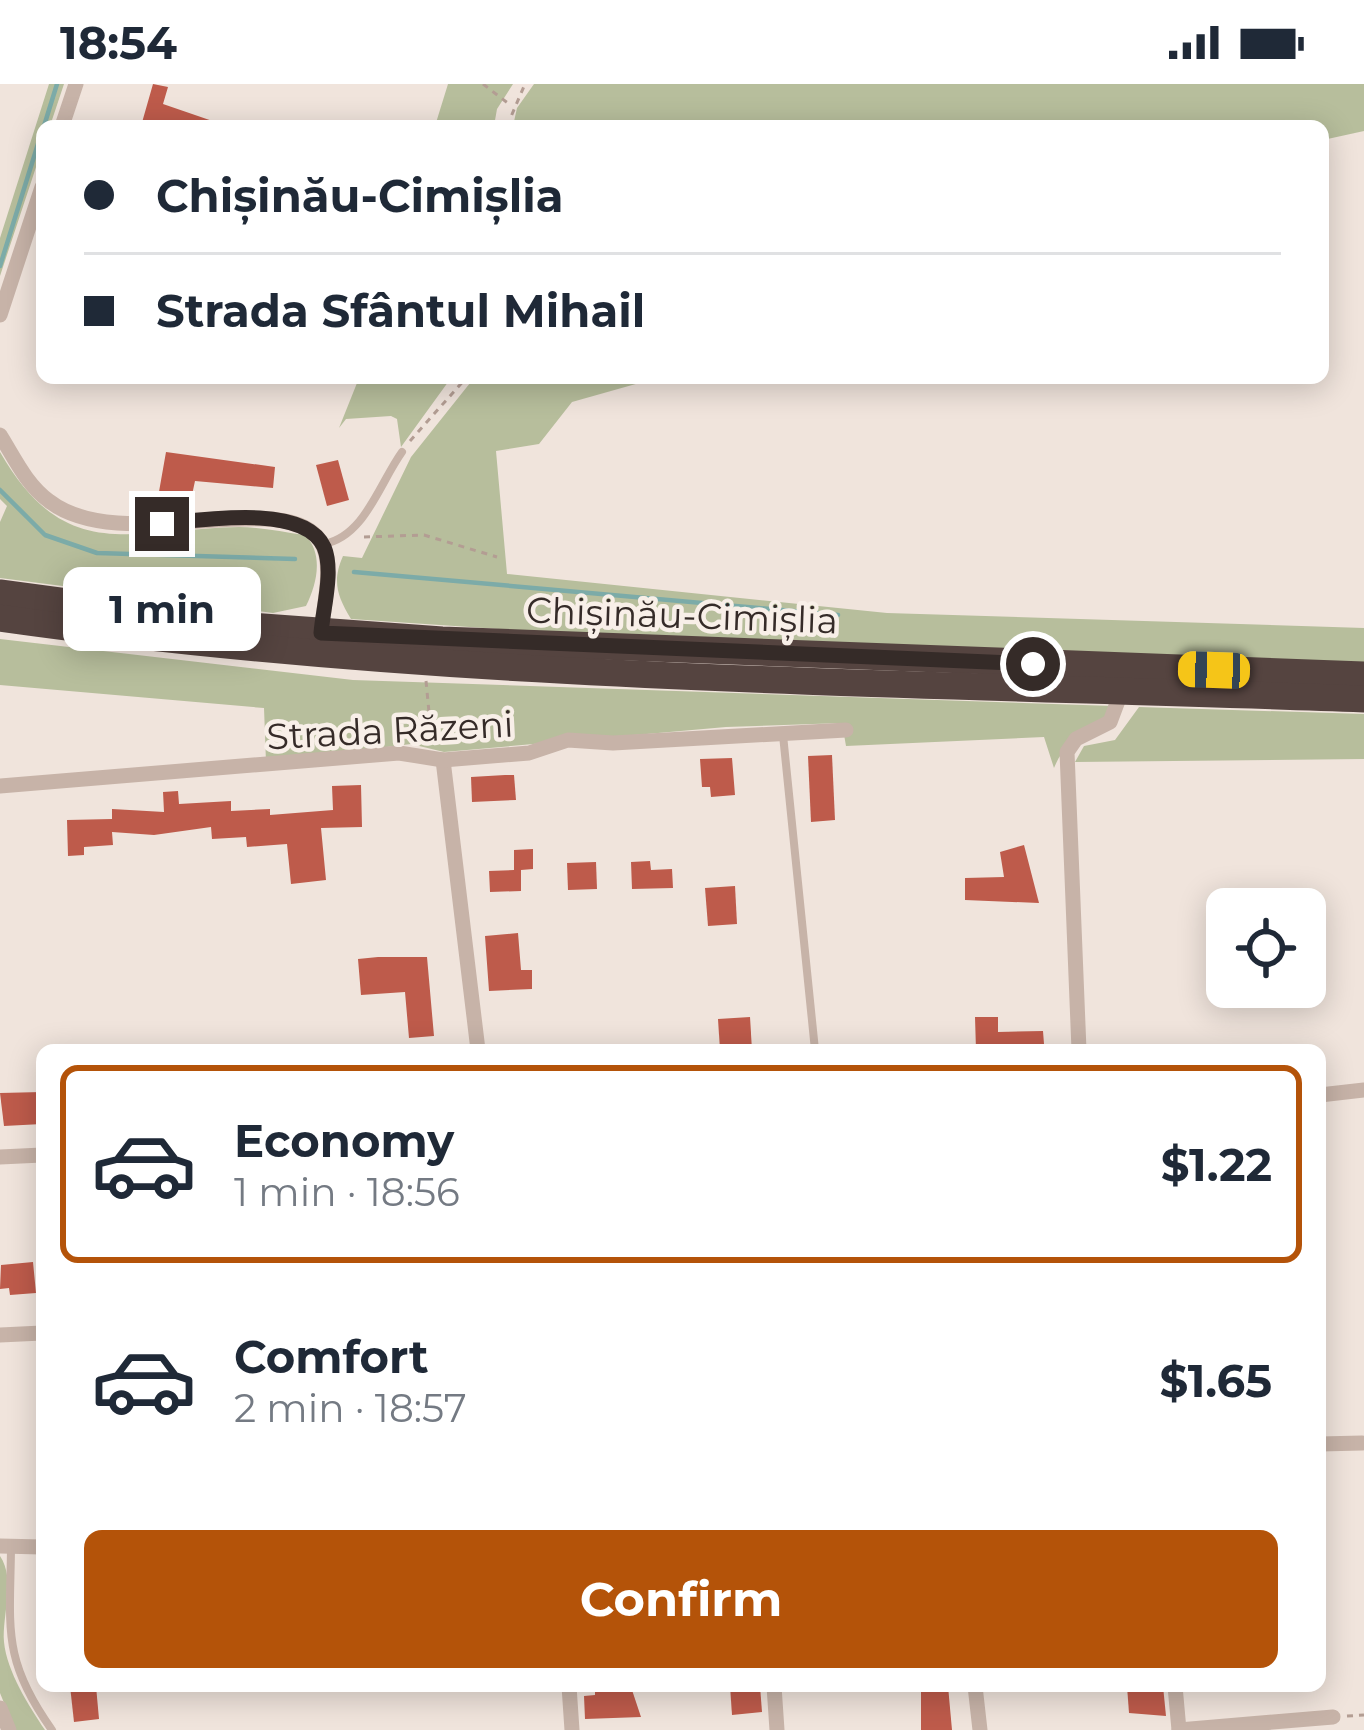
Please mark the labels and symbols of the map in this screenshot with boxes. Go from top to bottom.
route end [135,497,189,551]
callout: 1 min [63,566,261,650]
street label: Chișinău-Cimișlia [525,588,839,642]
route start [1006,637,1060,691]
car [1177,651,1251,689]
street label: Strada Răzeni [266,702,514,758]

